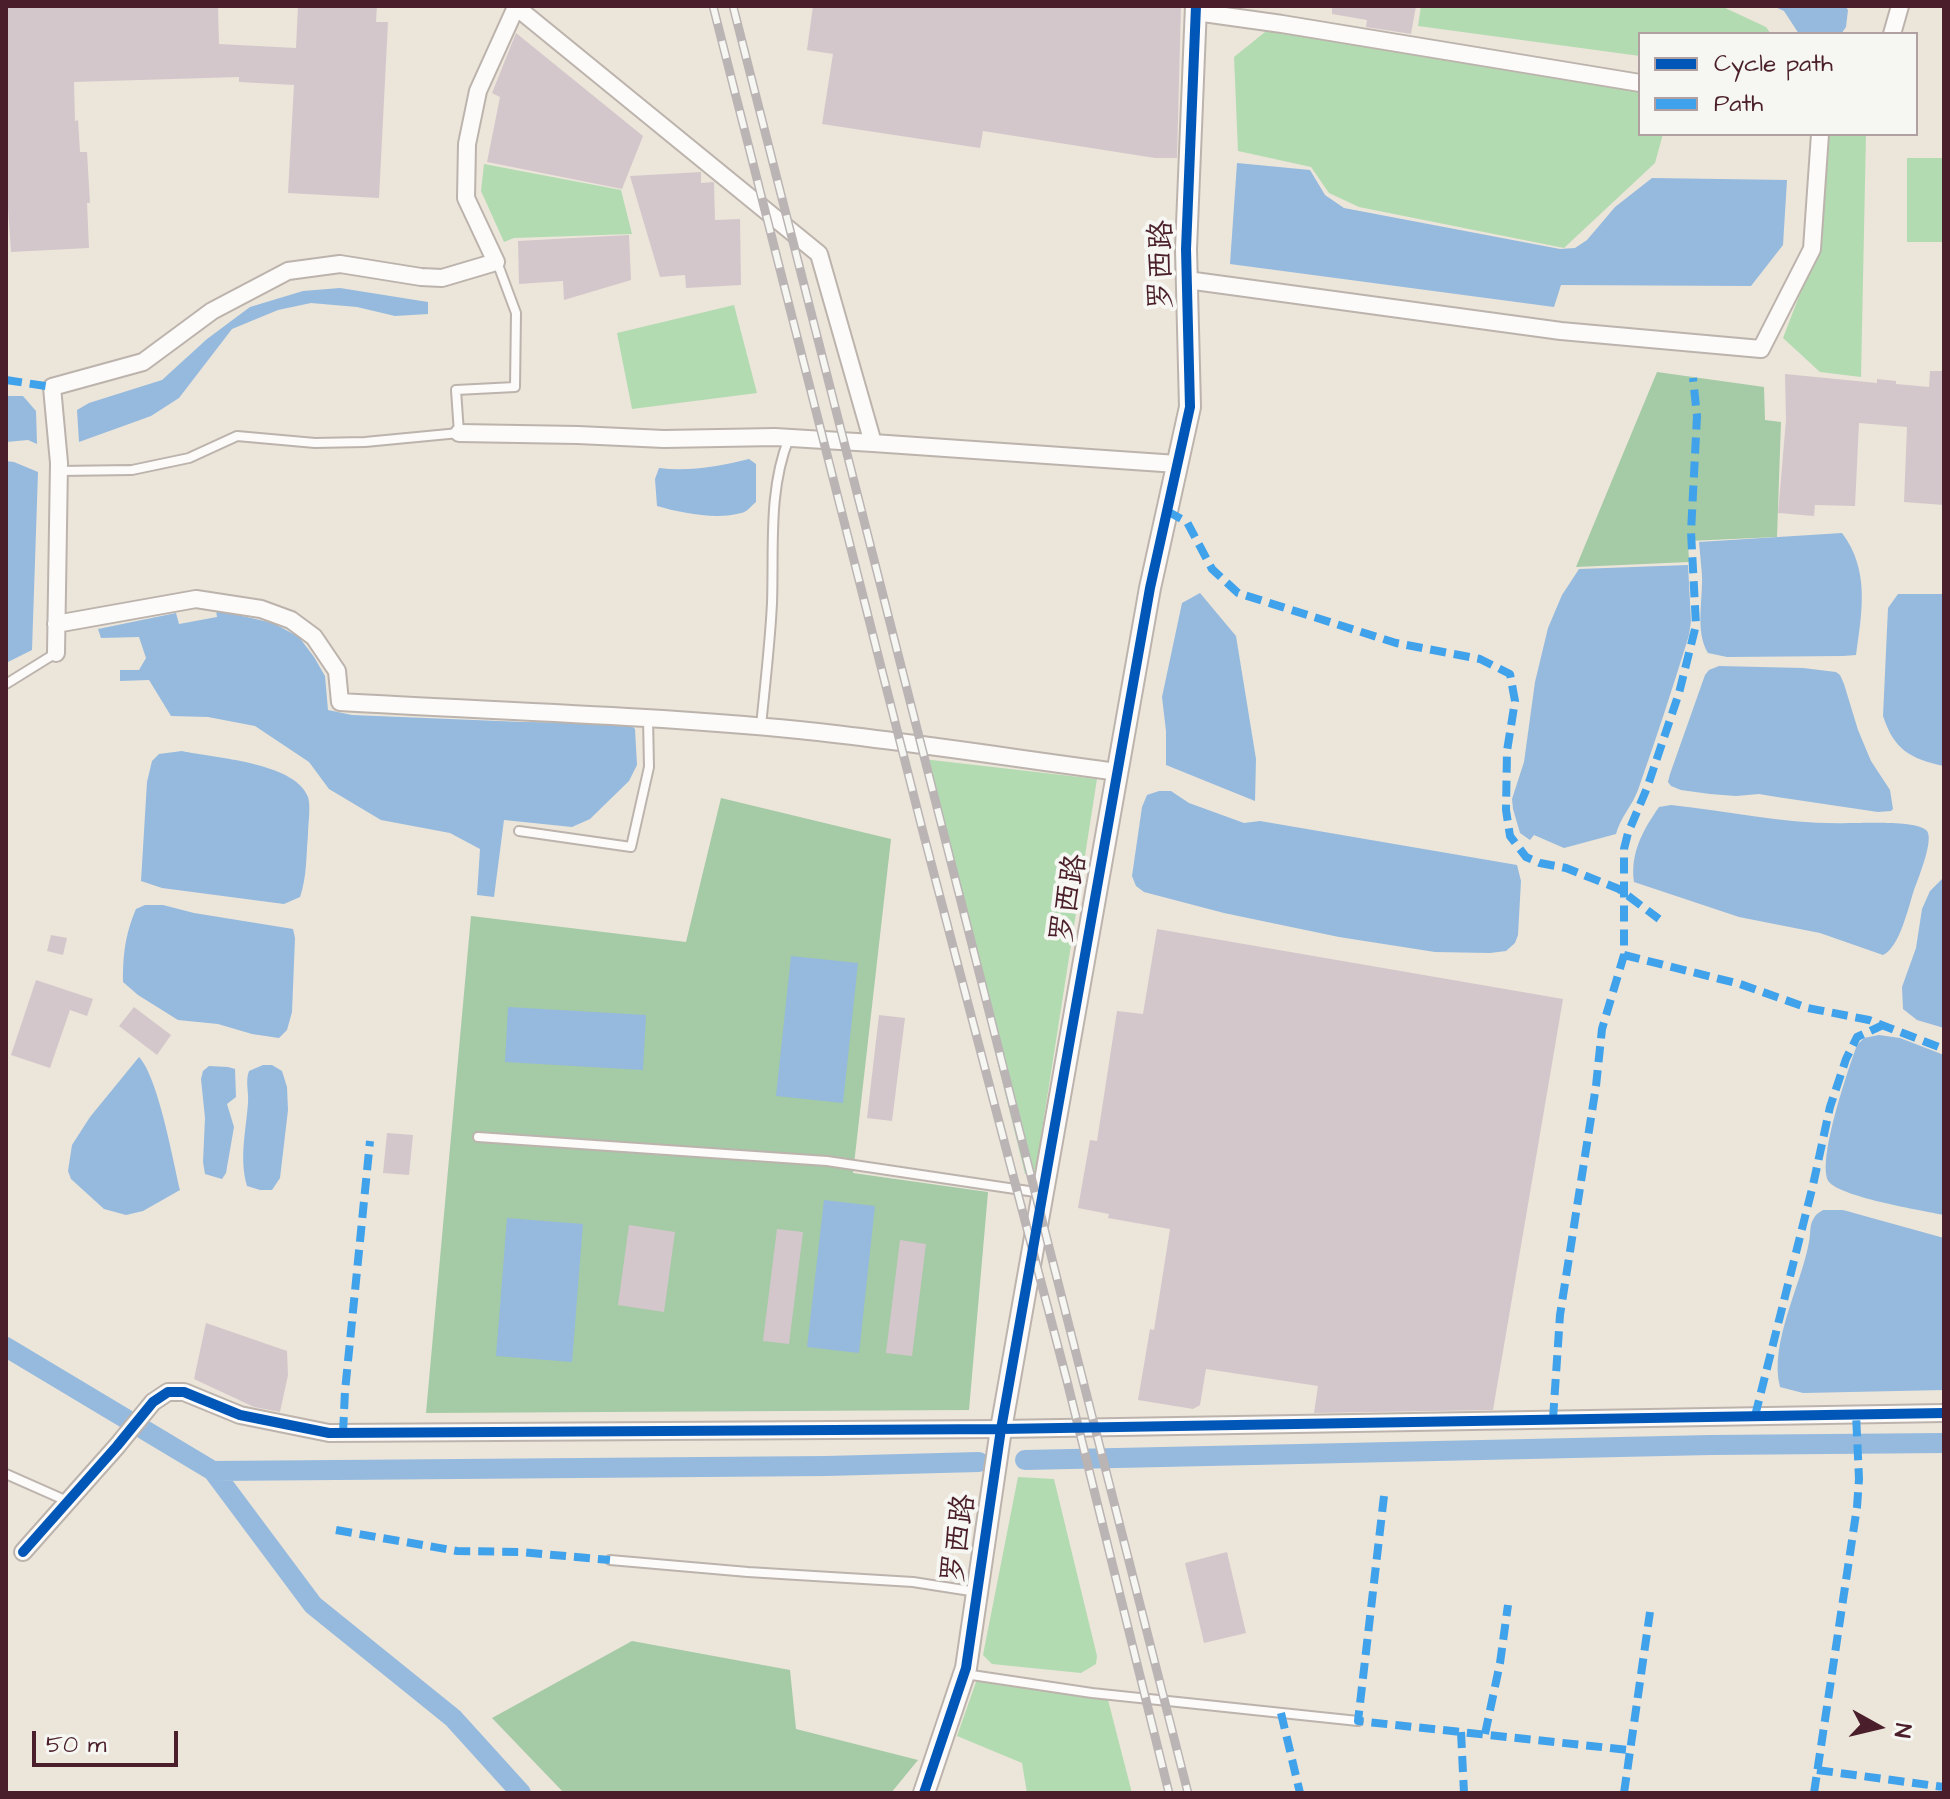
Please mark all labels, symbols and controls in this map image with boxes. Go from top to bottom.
legend [1638,32,1918,136]
text: Cycle path [1714,47,1833,81]
text: Path [1714,87,1763,121]
street label: 罗西路 [1146,220,1182,310]
street label: 罗西路 [1045,852,1097,946]
street label: 罗西路 [937,1492,985,1586]
north arrow [1838,1687,1918,1767]
scale bar [36,1715,182,1765]
text: N [1886,1721,1919,1739]
text: 50 m [46,1728,106,1762]

